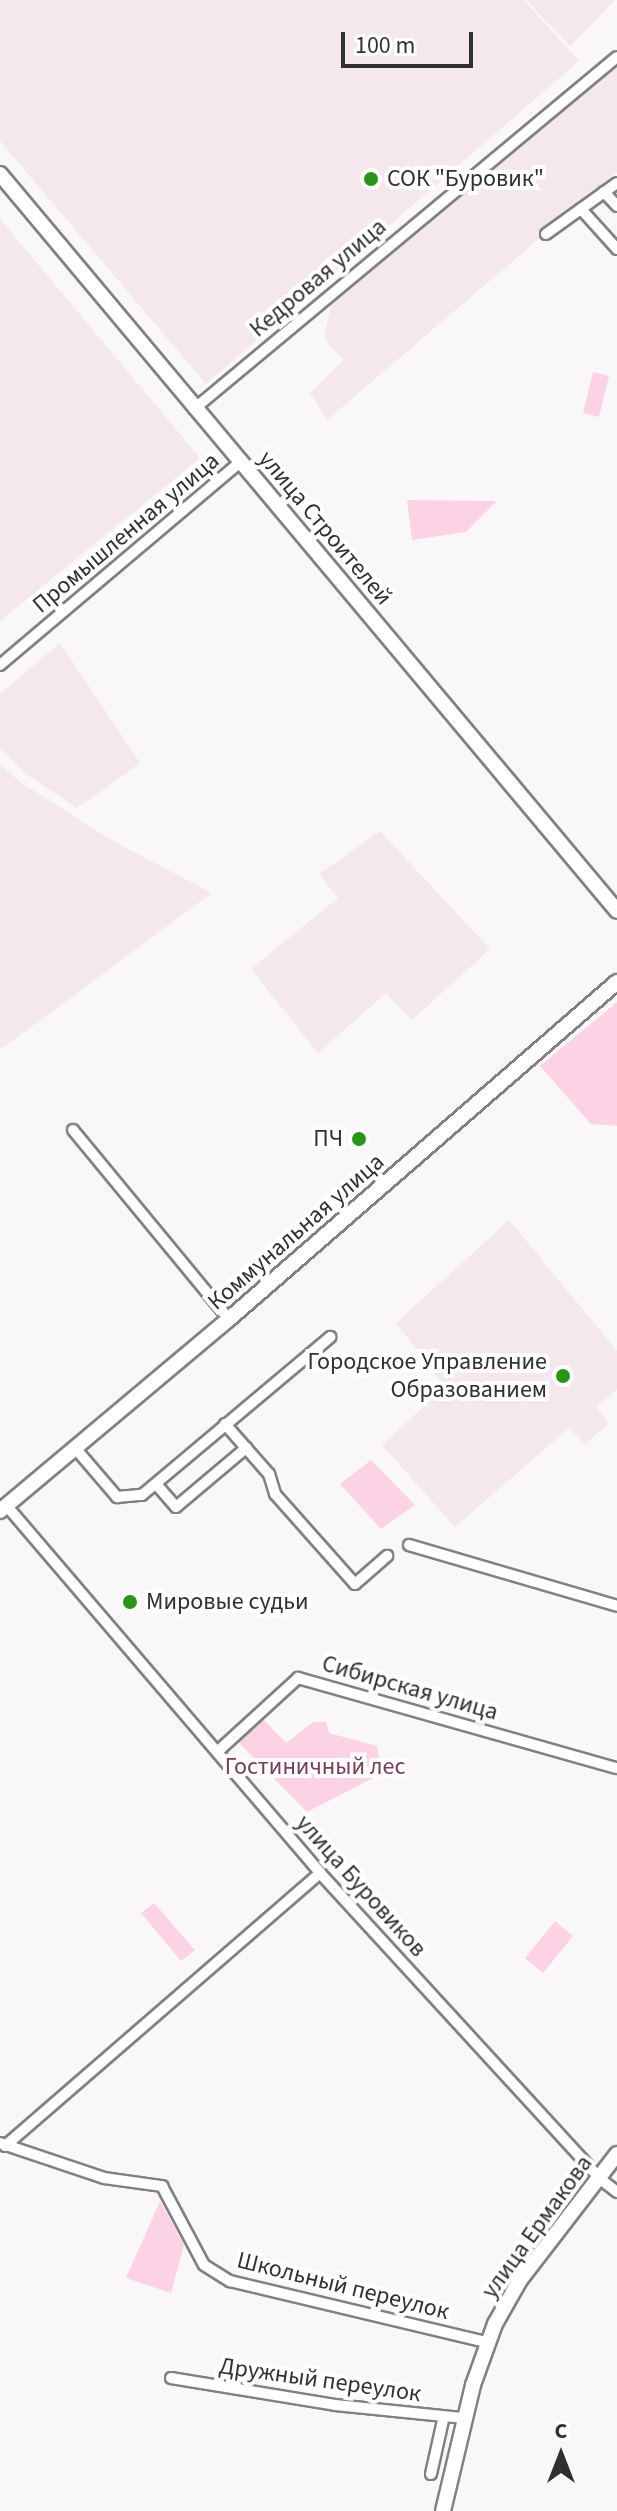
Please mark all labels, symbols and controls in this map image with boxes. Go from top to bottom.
scale bar [345,16,477,66]
text: 100 m [355,28,415,63]
place label: СОК "Буровик" [387,165,544,193]
marker: СОК "Буровик" [362,170,380,188]
street label: Кедровая улица [244,213,392,343]
street label: улица Строителей [252,445,398,611]
street label: Промышленная улица [27,446,225,620]
place label: ПЧ [313,1125,343,1153]
marker: ПЧ [350,1130,368,1148]
street label: Коммунальная улица [202,1148,390,1316]
place label: Городское Управление Образованием [308,1348,547,1404]
marker: Городское Управление Образованием [554,1367,572,1385]
place label: Мировые судьи [146,1588,309,1616]
marker: Мировые судьи [121,1593,139,1611]
street label: Сибирская улица [319,1649,501,1727]
park label: Гостиничный лес [225,1753,405,1781]
street label: улица Буровиков [290,1809,432,1963]
street label: улица Ермакова [475,2150,599,2304]
street label: Школьный переулок [234,2246,452,2326]
street label: Дружный переулок [217,2352,423,2408]
north arrow [521,2415,601,2495]
text: С [555,2415,567,2447]

